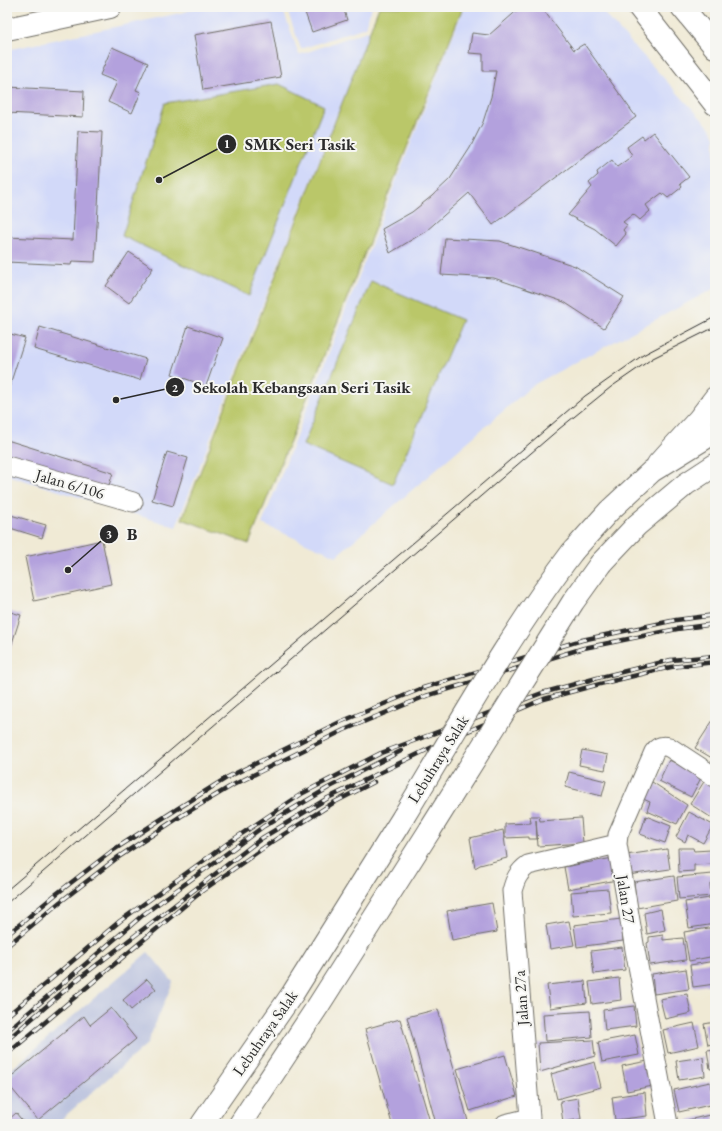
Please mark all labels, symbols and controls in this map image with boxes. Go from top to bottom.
callout: SMK Seri Tasik [217,130,364,159]
text: SMK Seri Tasik [245,133,356,155]
text: 1 [224,136,230,152]
callout: Sekolah Kebangsaan Seri Tasik [165,373,419,402]
text: Sekolah Kebangsaan Seri Tasik [193,376,411,398]
text: 2 [172,380,179,396]
street label: Jalan 6/106 [31,464,107,504]
callout: B [99,520,146,549]
text: B [127,523,138,545]
text: 3 [106,526,112,542]
street label: Lebuhraya Salak [403,711,474,807]
street label: Jalan 27 [611,871,640,925]
street label: Jalan 27a [509,969,534,1028]
street label: Lebuhraya Salak [228,986,303,1080]

